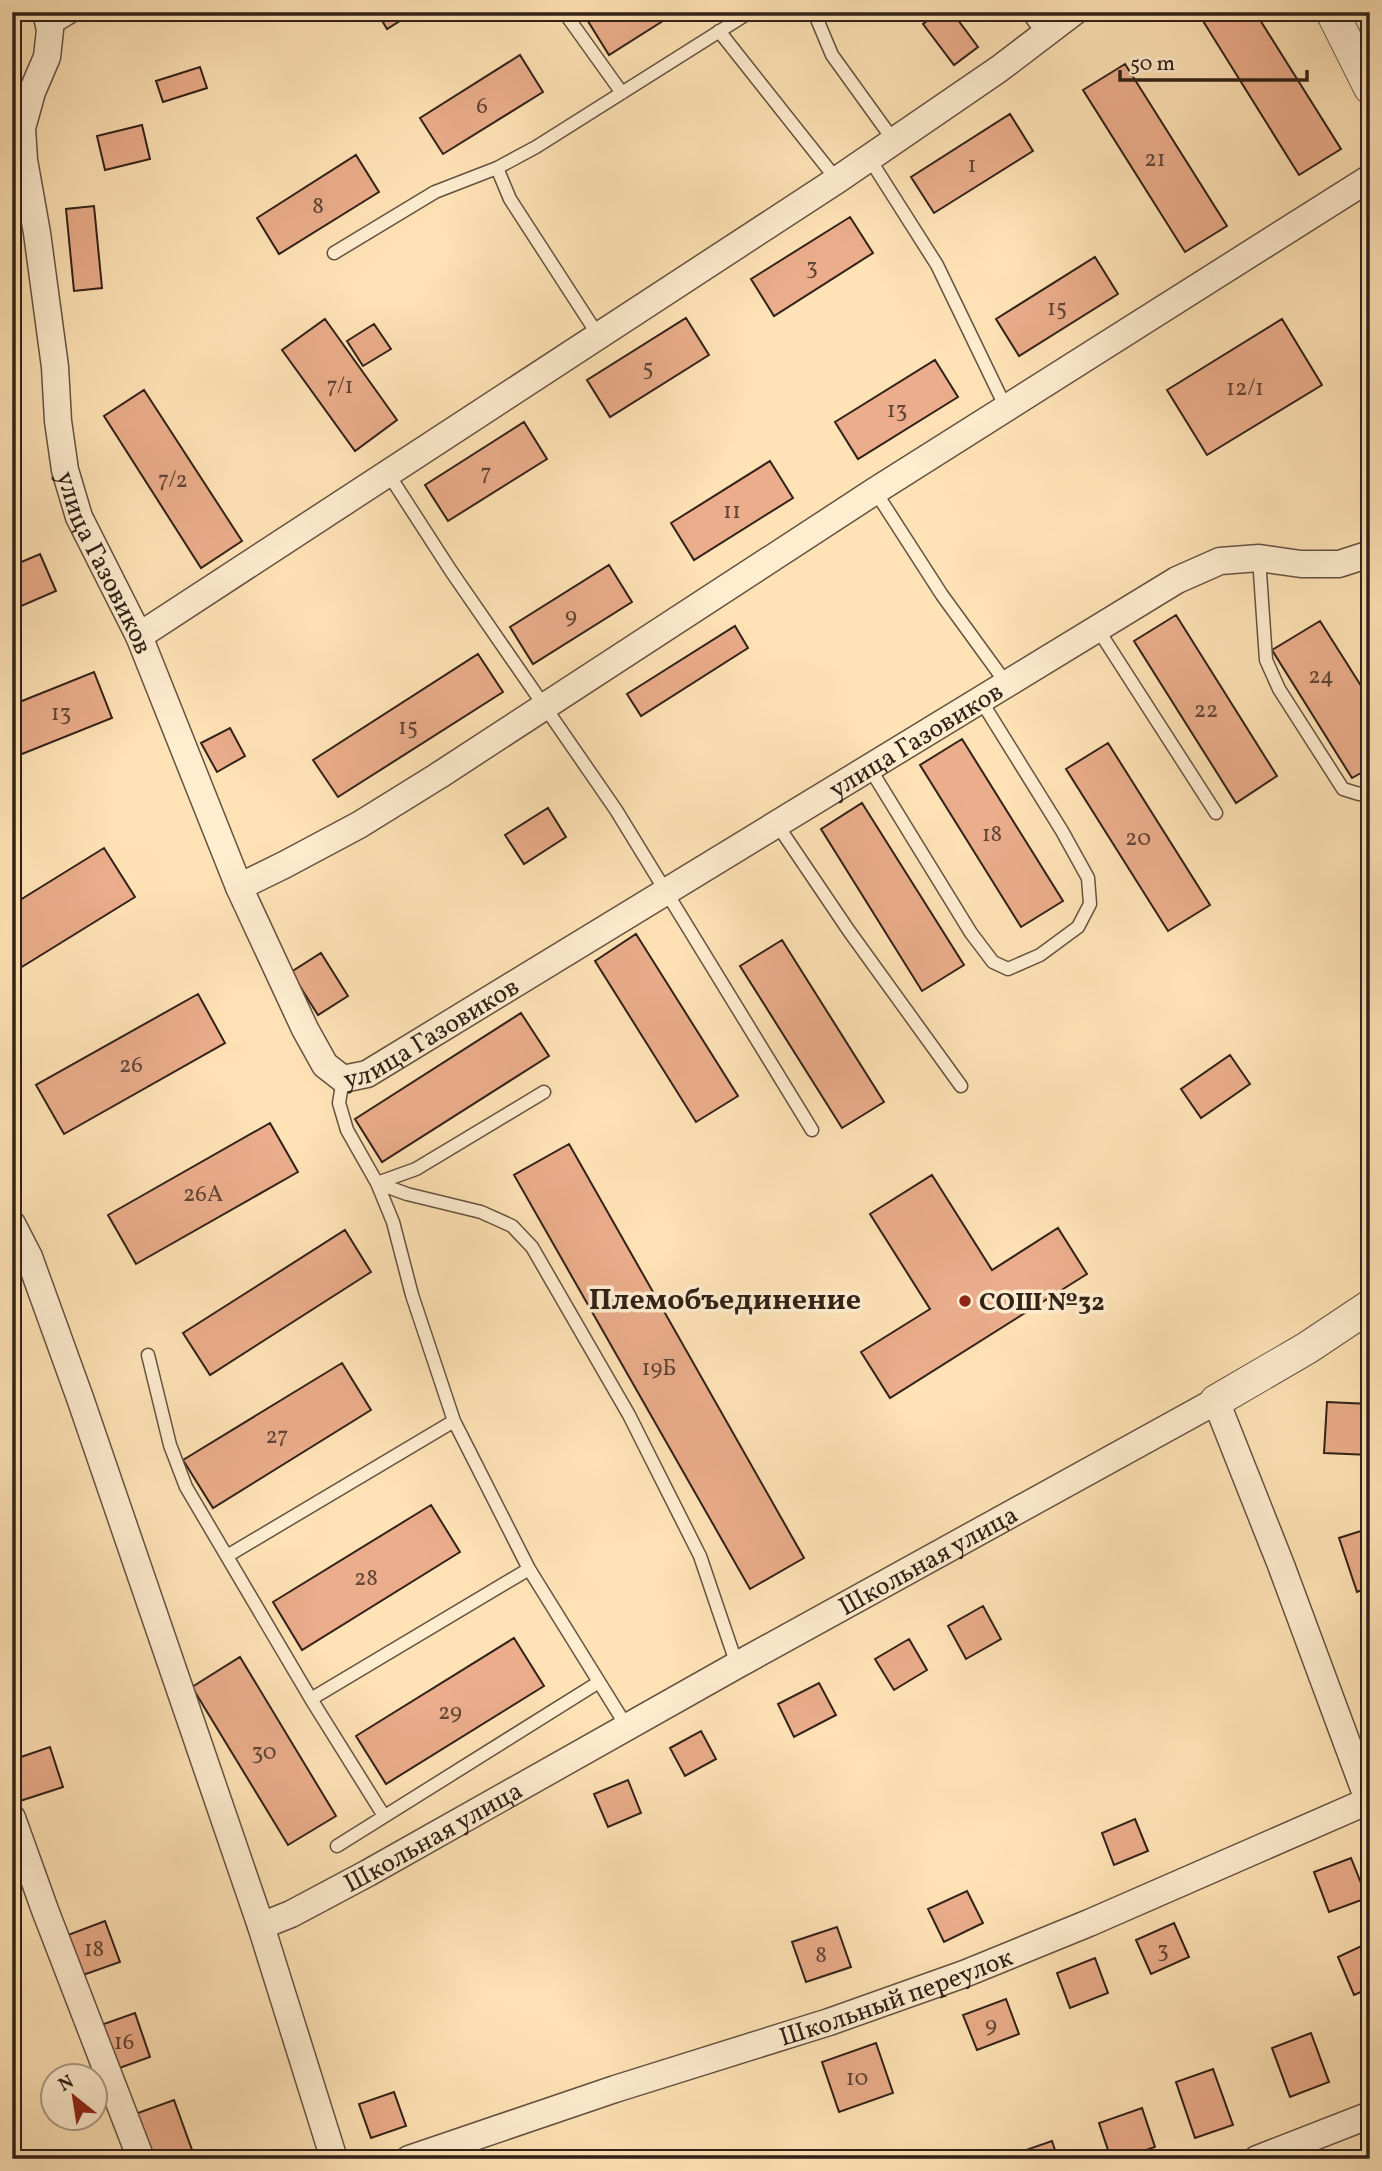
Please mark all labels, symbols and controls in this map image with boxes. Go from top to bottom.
scale bar [1120,38,1307,82]
text: 50 m [1130,50,1175,79]
house number: 6 [476,91,488,123]
house number: 21 [1144,144,1166,176]
house number: 1 [968,150,976,182]
house number: 8 [312,191,324,223]
house number: 3 [806,252,818,284]
house number: 15 [1047,293,1067,325]
house number: 5 [642,353,654,385]
house number: 7/1 [327,371,353,403]
house number: 12/1 [1226,373,1264,405]
house number: 13 [887,395,907,427]
house number: 7 [480,458,492,490]
house number: 7/2 [158,465,188,497]
street label: улица Газовиков [46,467,160,660]
house number: 11 [723,496,741,528]
house number: 9 [565,601,577,633]
house number: 24 [1308,661,1334,693]
street label: улица Газовиков [822,674,1010,808]
house number: 22 [1194,695,1218,727]
house number: 13 [51,698,71,730]
house number: 15 [398,712,418,744]
house number: 18 [982,819,1002,851]
house number: 20 [1125,823,1151,855]
street label: улица Газовиков [340,969,526,1098]
house number: 26 [119,1050,143,1082]
house number: 26А [183,1179,223,1211]
district label: Племобъединение [589,1280,861,1322]
place label: СОШ №32 [979,1285,1105,1321]
marker: СОШ №32 [957,1293,973,1309]
house number: 19Б [641,1353,677,1385]
house number: 27 [266,1421,288,1453]
street label: Школьная улица [833,1498,1025,1626]
house number: 28 [354,1563,378,1595]
house number: 29 [438,1697,462,1729]
house number: 30 [251,1737,277,1769]
street label: Школьная улица [338,1773,530,1903]
house number: 18 [84,1934,104,1966]
house number: 3 [1157,1935,1169,1967]
street label: Школьный переулок [775,1940,1019,2056]
house number: 8 [815,1940,827,1972]
house number: 9 [985,2010,997,2042]
house number: 16 [114,2027,134,2059]
north arrow [38,2062,108,2132]
house number: 10 [846,2063,868,2095]
text: N [54,2069,79,2099]

